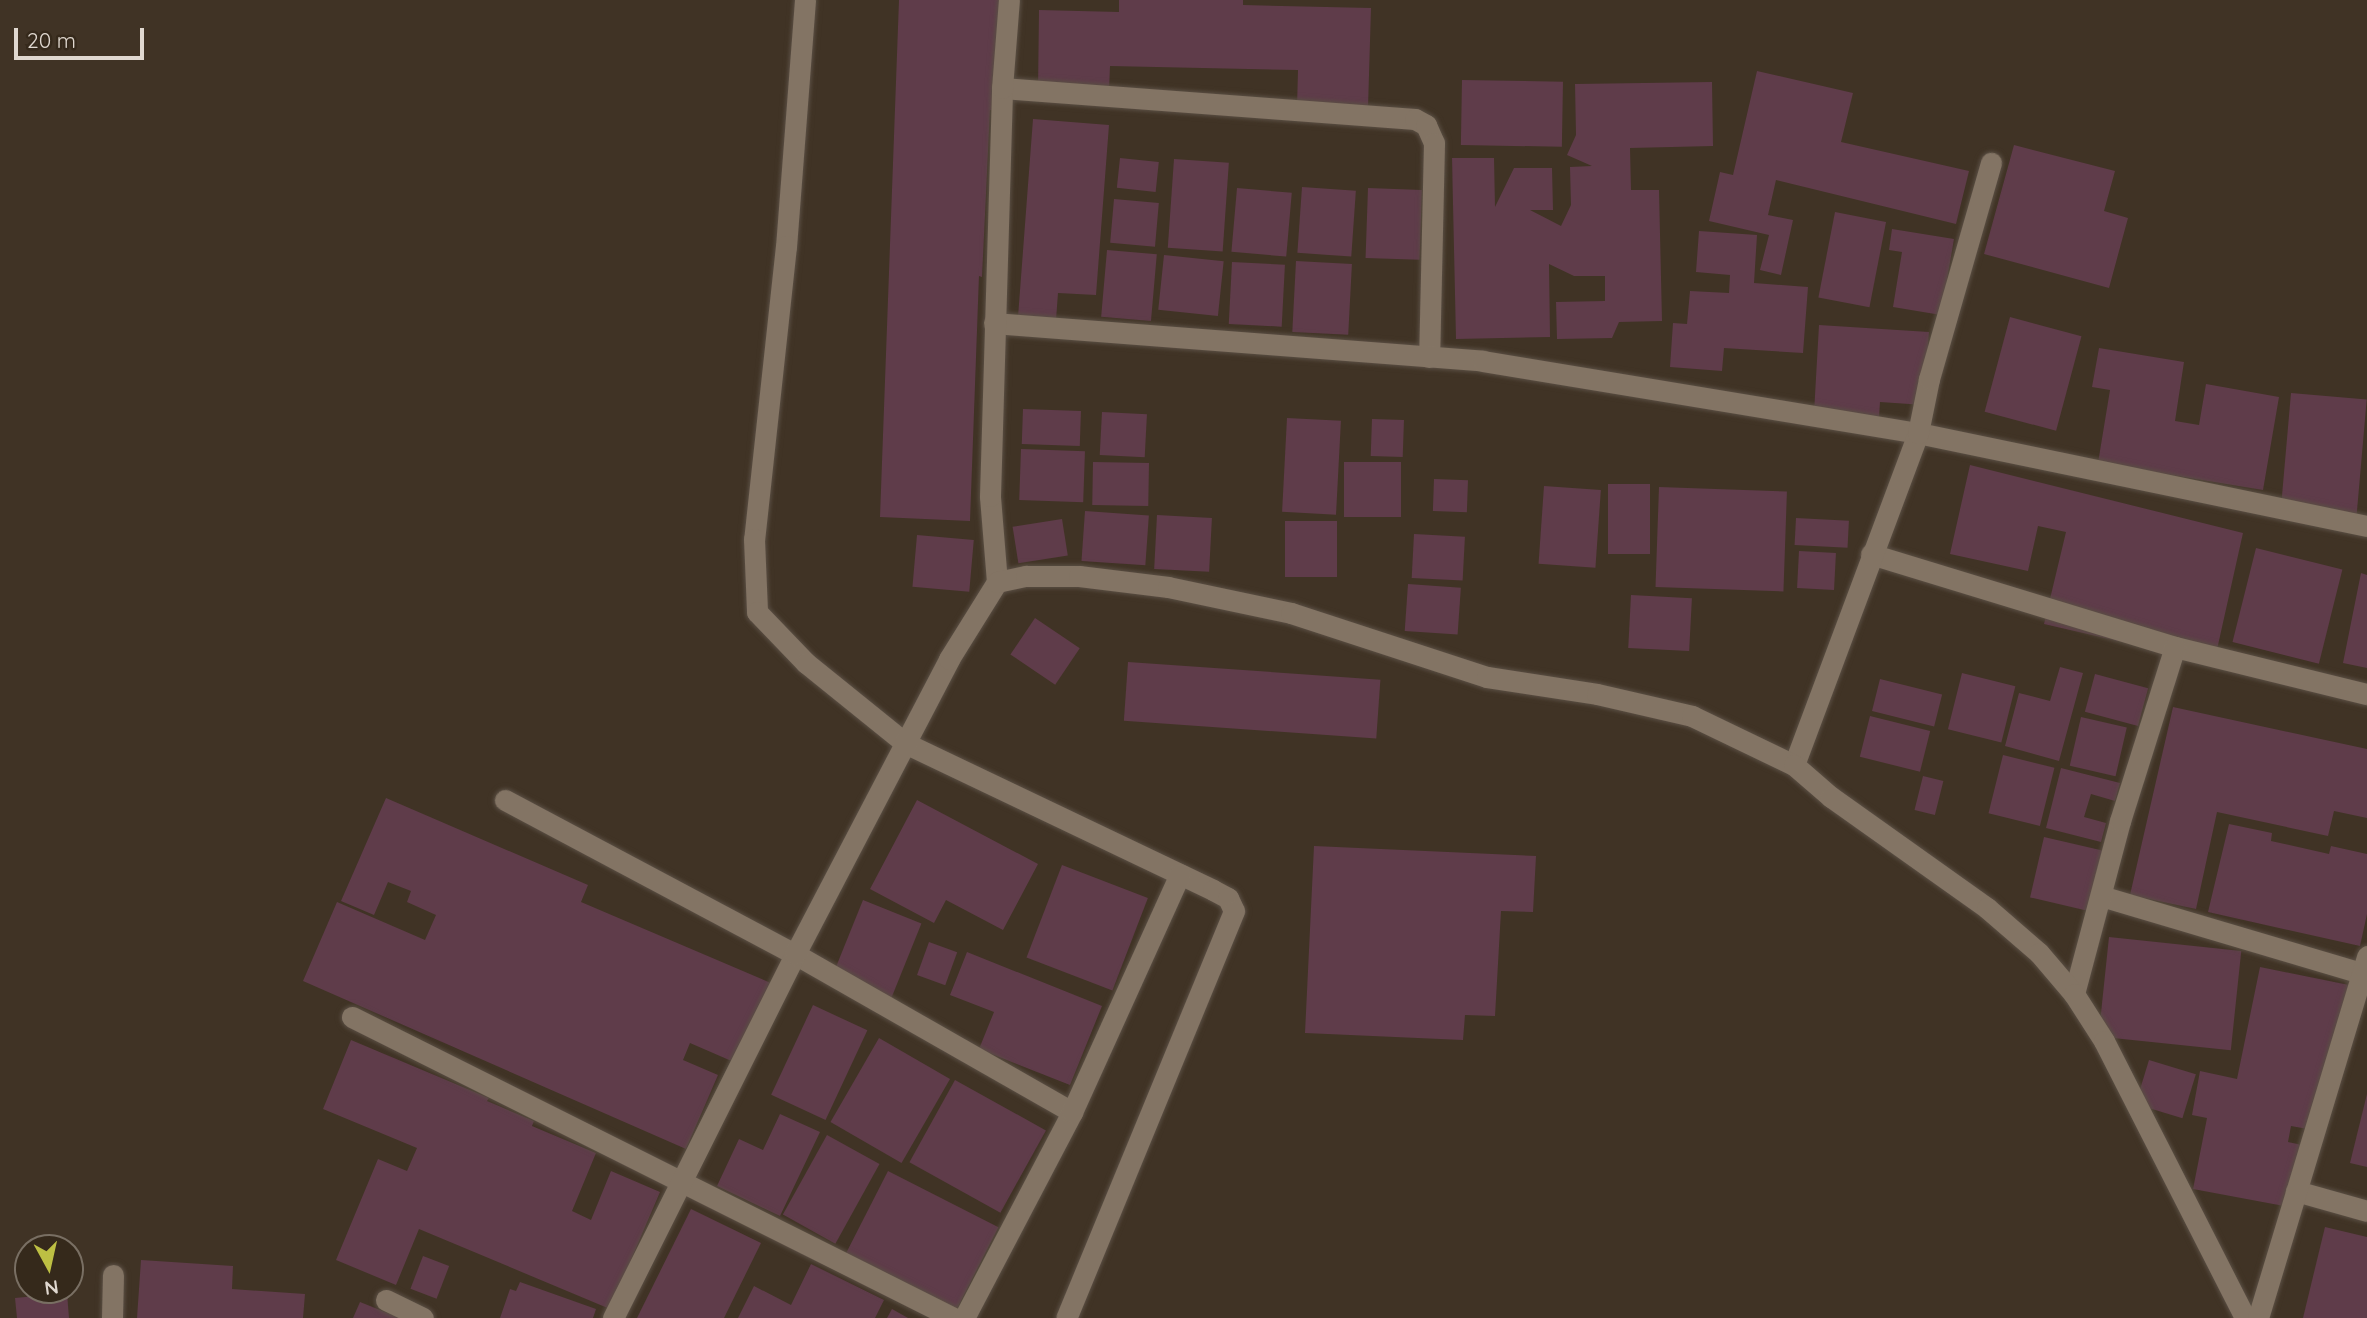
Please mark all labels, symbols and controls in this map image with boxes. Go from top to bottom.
scale bar [18,14,147,58]
text: 20 m [27,27,76,53]
north arrow [14,1234,84,1304]
text: N [43,1275,60,1301]

